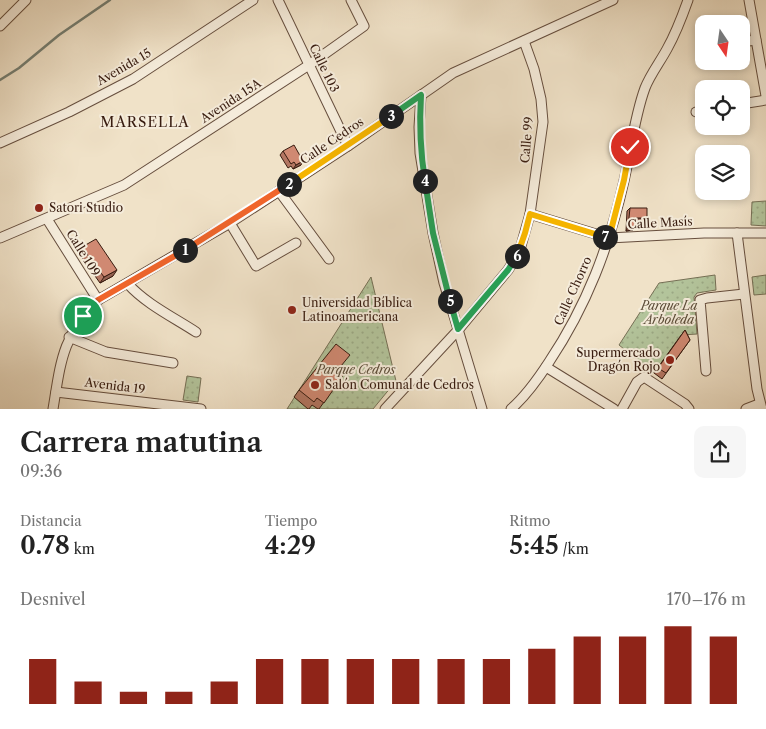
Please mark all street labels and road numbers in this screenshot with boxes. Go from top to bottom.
street label: Calle 103 [306,41,343,94]
street label: Avenida 15 [93,45,154,89]
street label: Avenida 15A [197,75,265,126]
street label: Calle Cedros [297,114,366,167]
street label: Calle 99 [517,116,536,164]
street label: Calle Masís [627,213,693,232]
street label: Calle 109 [63,227,104,279]
street label: Calle Chorro [551,254,594,328]
street label: Avenida 19 [83,374,146,397]

